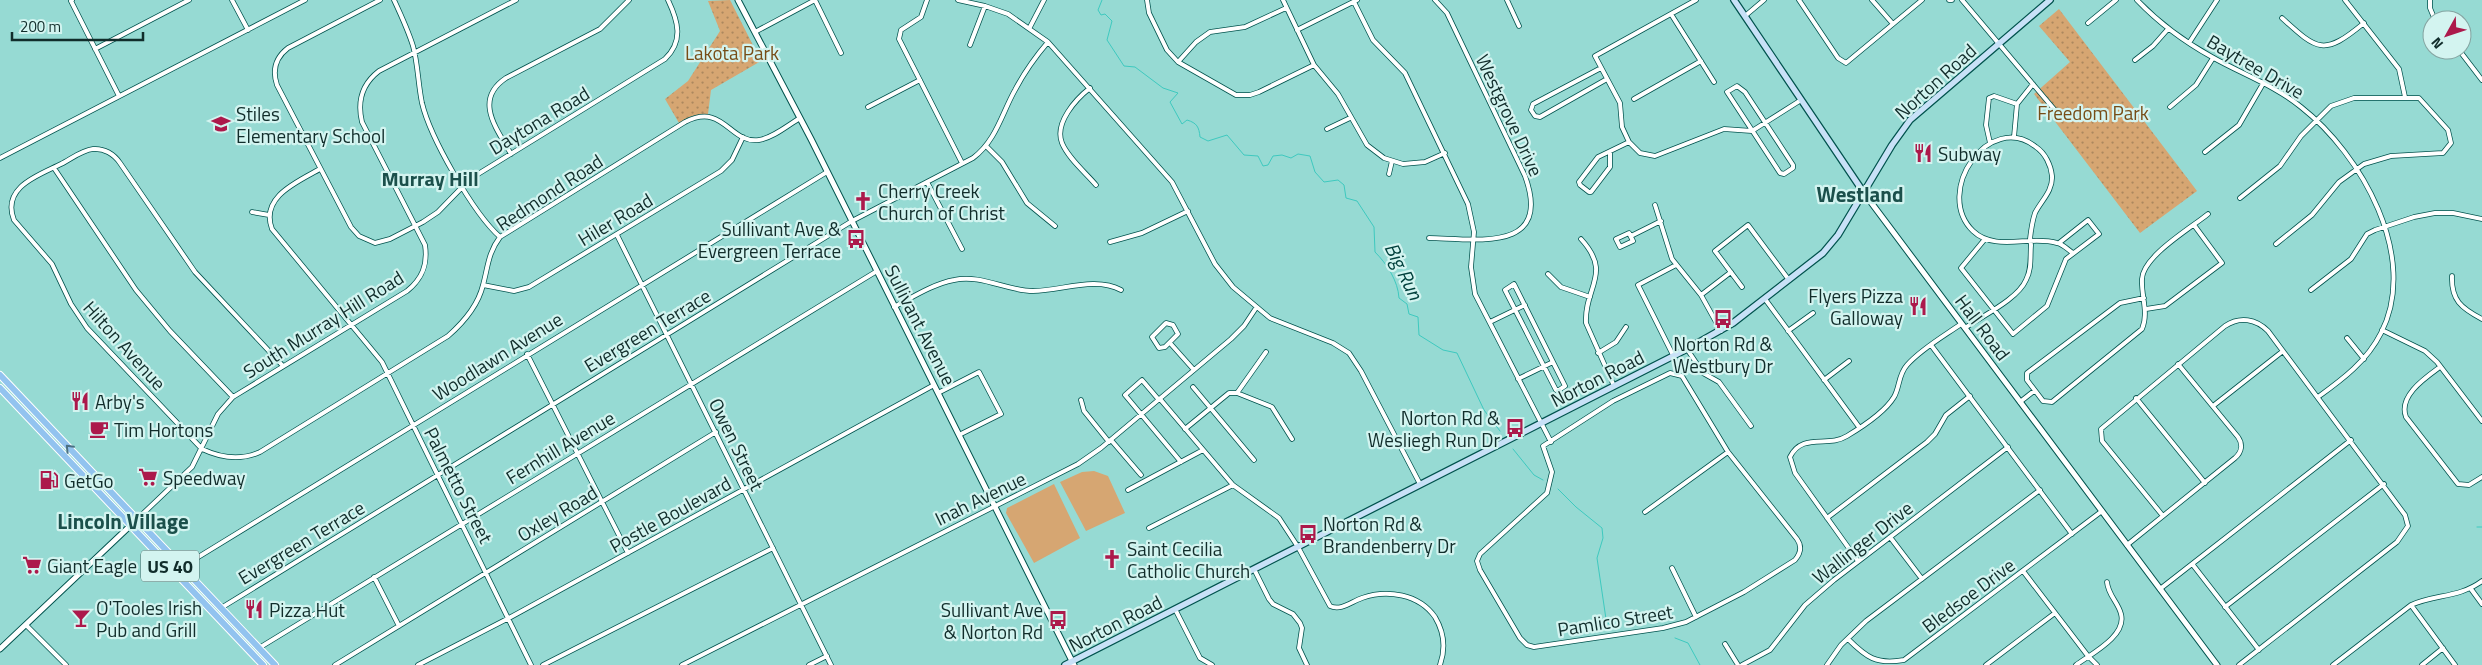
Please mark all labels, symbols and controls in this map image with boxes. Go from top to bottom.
scale bar [12,10,144,42]
north arrow [2422,10,2472,60]
text: 200 m [20,15,61,38]
street label: Baytree Drive [2202,26,2310,106]
text: N [2425,33,2448,54]
street label: Norton Road [1888,36,1982,126]
park label: Lakota Park [685,38,779,67]
street label: Westgrove Drive [1469,49,1551,181]
street label: Daytona Road [483,79,595,161]
park label: Freedom Park [2037,98,2149,127]
place label: Stiles Elementary School [236,99,385,150]
school or university icon: Stiles Elementary School [210,113,232,135]
place label: Subway [1938,139,2001,168]
restaurant icon: Subway [1912,142,1934,164]
street label: Redmond Road [490,146,608,238]
district label: Murray Hill [381,163,479,194]
place label: Cherry Creek Church of Christ [878,176,1005,227]
district label: Westland [1817,178,1903,210]
street label: Hiler Road [572,185,658,253]
church icon: Cherry Creek Church of Christ [852,190,874,212]
place label: Sullivant Ave & Evergreen Terrace [698,214,841,265]
bus stop icon: Sullivant Ave & Evergreen Terrace [845,228,867,250]
water label: Big Run [1377,237,1432,306]
street label: Sullivant Avenue [878,259,964,391]
street label: South Murray Hill Road [237,263,409,385]
street label: Evergreen Terrace [578,281,716,379]
place label: Flyers Pizza Galloway [1808,281,1903,332]
street label: Hall Road [1948,288,2018,366]
street label: Hilton Avenue [77,294,173,396]
restaurant icon: Flyers Pizza Galloway [1907,295,1929,317]
street label: Woodlawn Avenue [426,304,568,408]
bus stop icon: Norton Rd & Westbury Dr [1712,308,1734,330]
place label: Norton Rd & Westbury Dr [1673,329,1774,380]
street label: Norton Road [1545,342,1649,414]
place label: Arby's [95,387,145,416]
restaurant icon: Arby's [69,390,91,412]
street label: Owen Street [702,393,772,496]
street label: Fernhill Avenue [500,403,620,491]
place label: Norton Rd & Wesliegh Run Dr [1368,403,1500,454]
place label: Tim Hortons [114,415,213,444]
bus stop icon: Norton Rd & Wesliegh Run Dr [1504,417,1526,439]
cafe icon: Tim Hortons [88,418,110,440]
street label: Palmetto Street [417,422,501,548]
one-way arrow [66,445,75,454]
place label: Speedway [163,463,246,492]
street label: Inah Avenue [930,463,1030,533]
place label: GetGo [64,466,114,495]
supermarket icon: Speedway [137,466,159,488]
street label: Postle Boulevard [604,468,736,560]
fuel station icon: GetGo [38,469,60,491]
street label: Oxley Road [511,478,603,548]
street label: Evergreen Terrace [232,493,370,591]
street label: Wallinger Drive [1805,493,1919,591]
district label: Lincoln Village [57,505,189,537]
place label: Norton Rd & Brandenberry Dr [1323,509,1456,560]
bus stop icon: Norton Rd & Brandenberry Dr [1297,523,1319,545]
place label: Saint Cecilia Catholic Church [1127,534,1250,585]
church icon: Saint Cecilia Catholic Church [1101,548,1123,570]
road number: US 40 [141,550,199,582]
street label: Bledsoe Drive [1915,550,2021,640]
place label: Giant Eagle [47,551,137,580]
supermarket icon: Giant Eagle [21,554,43,576]
street label: Norton Road [1063,587,1167,659]
place label: O'Tooles Irish Pub and Grill [96,593,202,644]
place label: Pizza Hut [269,595,345,624]
place label: Sullivant Ave & Norton Rd [941,595,1043,646]
street label: Pamlico Street [1555,597,1675,643]
restaurant icon: Pizza Hut [243,598,265,620]
bar icon: O'Tooles Irish Pub and Grill [70,607,92,629]
bus stop icon: Sullivant Ave & Norton Rd [1047,609,1069,631]

